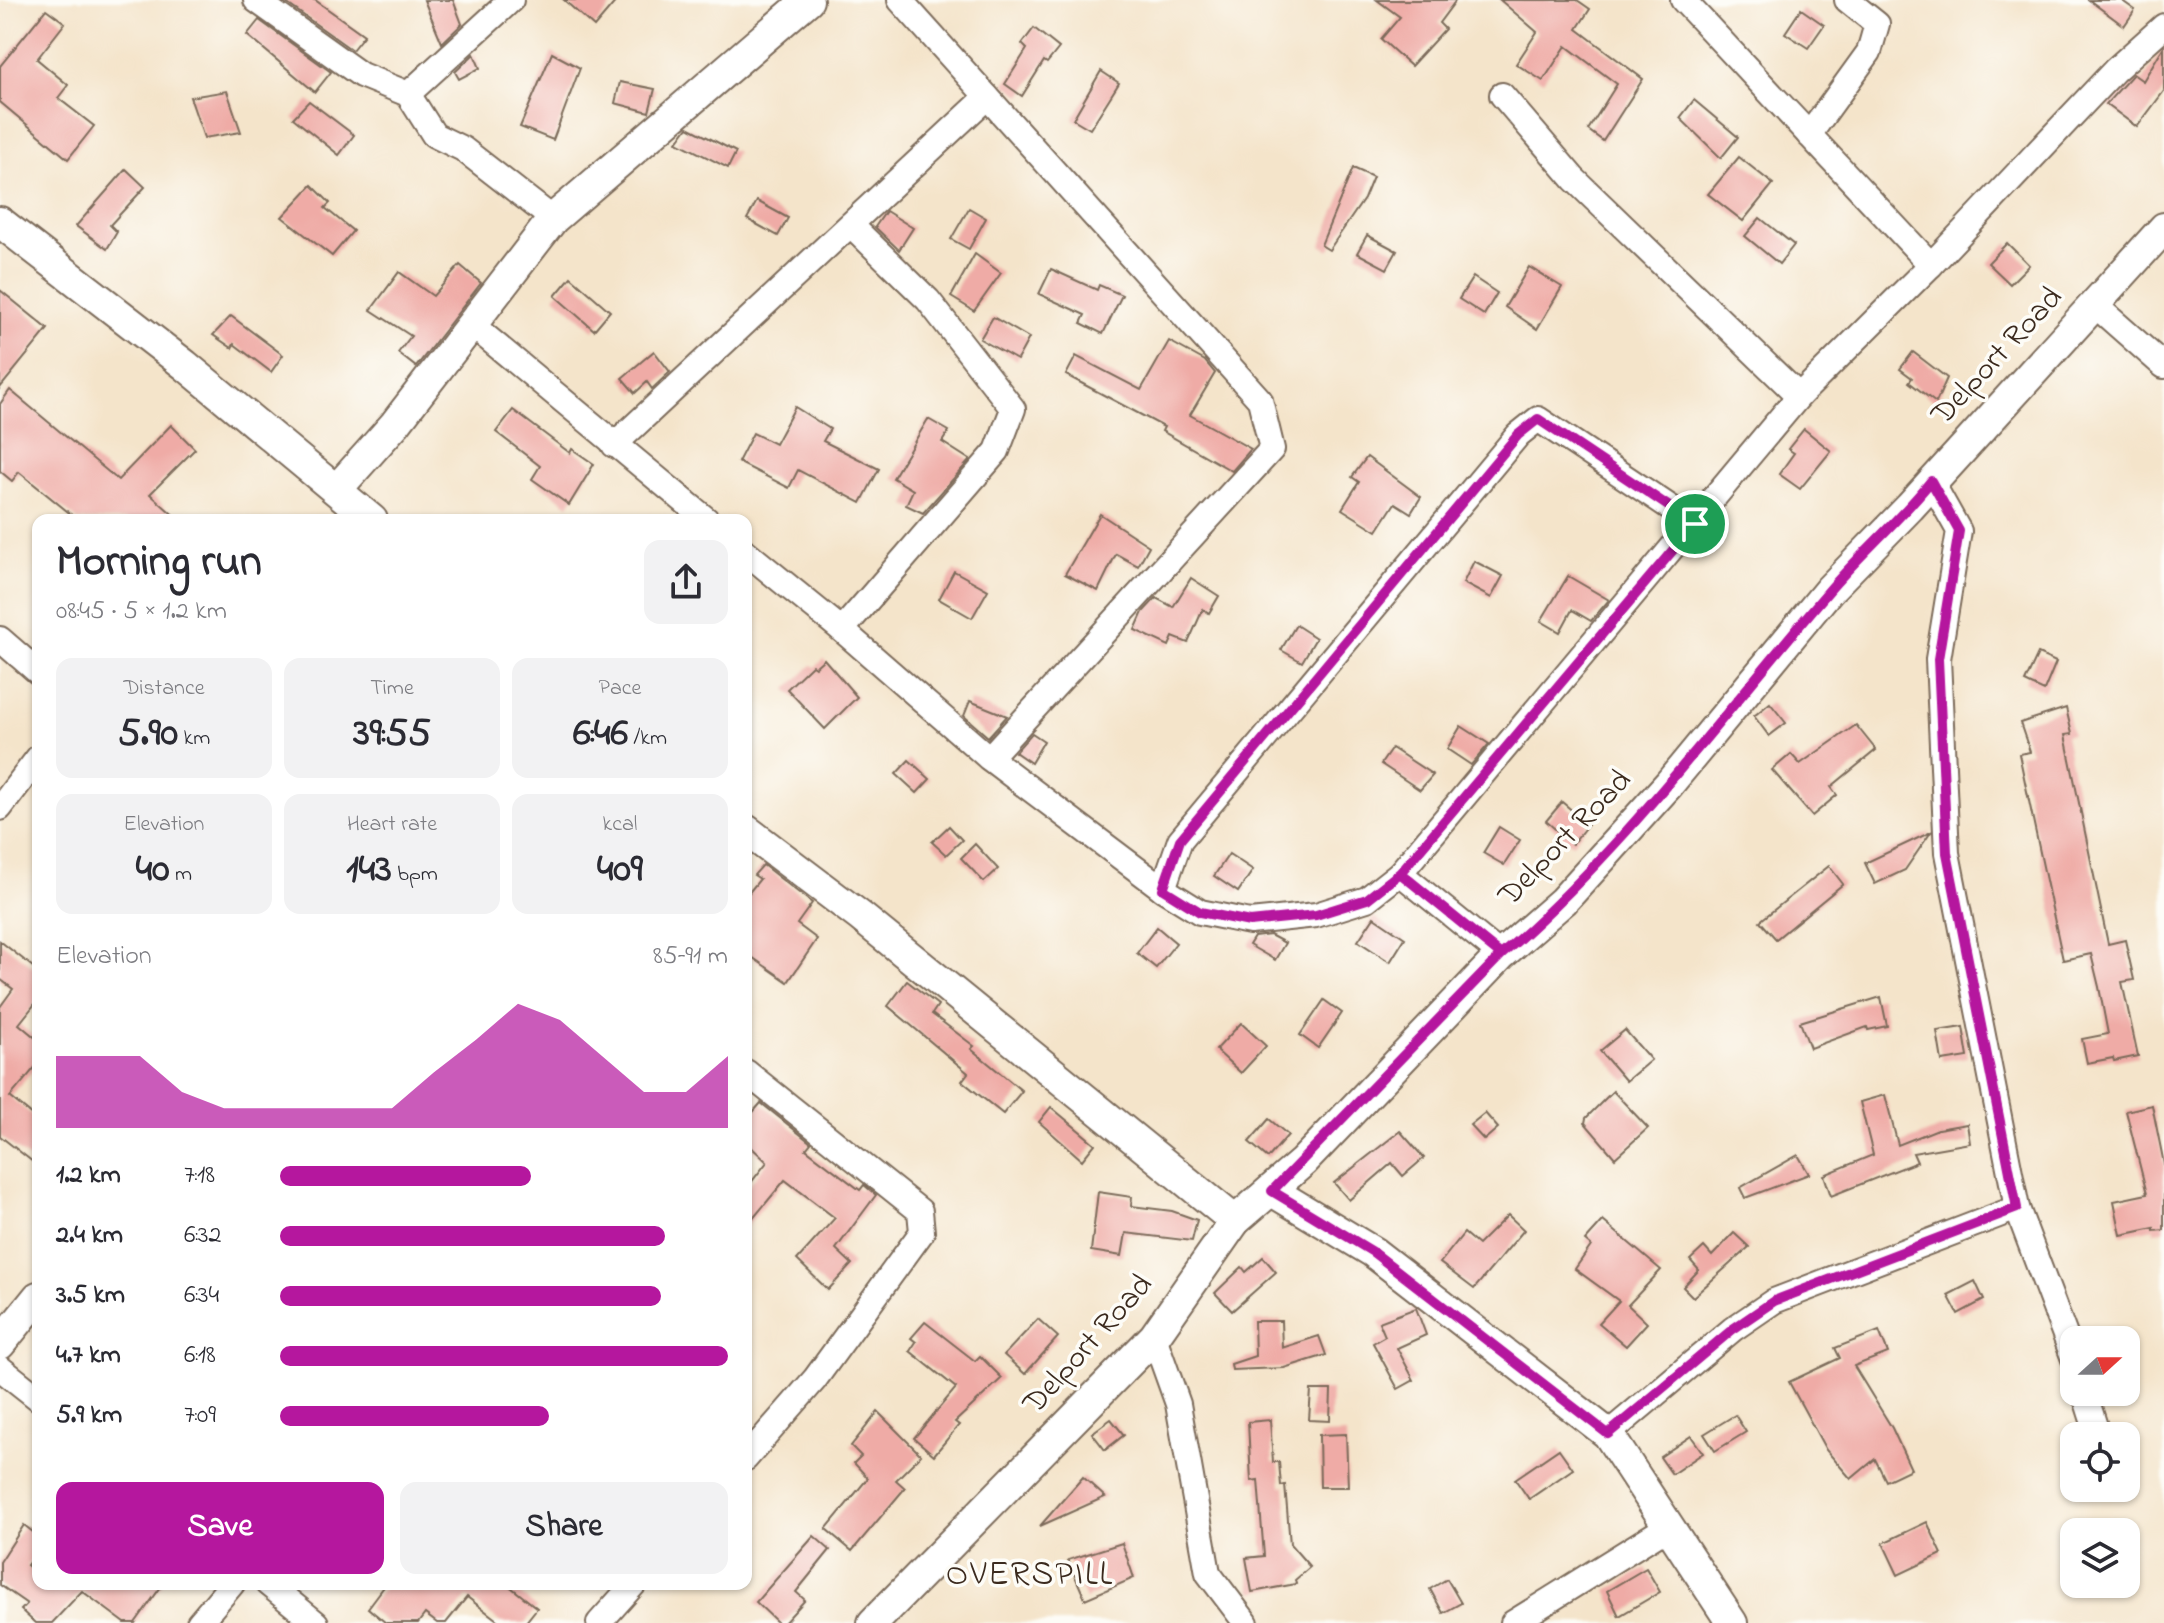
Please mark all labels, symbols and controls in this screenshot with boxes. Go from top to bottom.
street label: Delport Road [1920,277,2075,438]
pin [1661,490,1729,558]
icon: arrive [1673,502,1717,546]
text: Morning run [56,531,262,595]
button: share [644,540,728,624]
text: 08:45 · 5 × 1.2 km [56,593,227,631]
text: Distance [123,673,205,705]
text: Time [370,673,414,705]
text: Pace [599,673,641,705]
text: 5.90 [118,705,178,764]
text: 39:55 [353,705,431,764]
text: 6:46 [573,705,628,764]
text: km [178,723,210,755]
text: /km [628,723,667,755]
street label: Delport Road [1487,760,1644,919]
text: Elevation [124,809,204,841]
text: Heart rate [347,809,437,841]
text: kcal [603,809,637,841]
text: 40 [136,841,170,900]
text: 143 [346,841,392,900]
text: 409 [597,841,643,900]
text: m [170,859,192,891]
text: bpm [392,859,438,891]
text: Elevation [56,938,152,976]
text: 85–91 m [653,938,728,976]
text: 1.2 km [56,1157,121,1195]
text: 7:18 [184,1157,215,1195]
text: 2.4 km [56,1217,123,1255]
text: 6:32 [184,1217,221,1255]
street label: Delport Road [1012,1264,1165,1427]
text: 3.5 km [56,1277,125,1315]
text: 6:34 [184,1277,219,1315]
north arrow [2060,1326,2140,1406]
map controls [2060,1326,2140,1598]
text: 4.7 km [56,1337,121,1375]
text: 6:18 [184,1337,216,1375]
text: 5.9 km [56,1397,122,1435]
text: 7:09 [184,1397,216,1435]
button: locate [2060,1422,2140,1502]
button: Save [56,1482,384,1574]
button: Share [400,1482,728,1574]
button: layers [2060,1518,2140,1598]
district label: OVERSPILL [946,1551,1114,1601]

